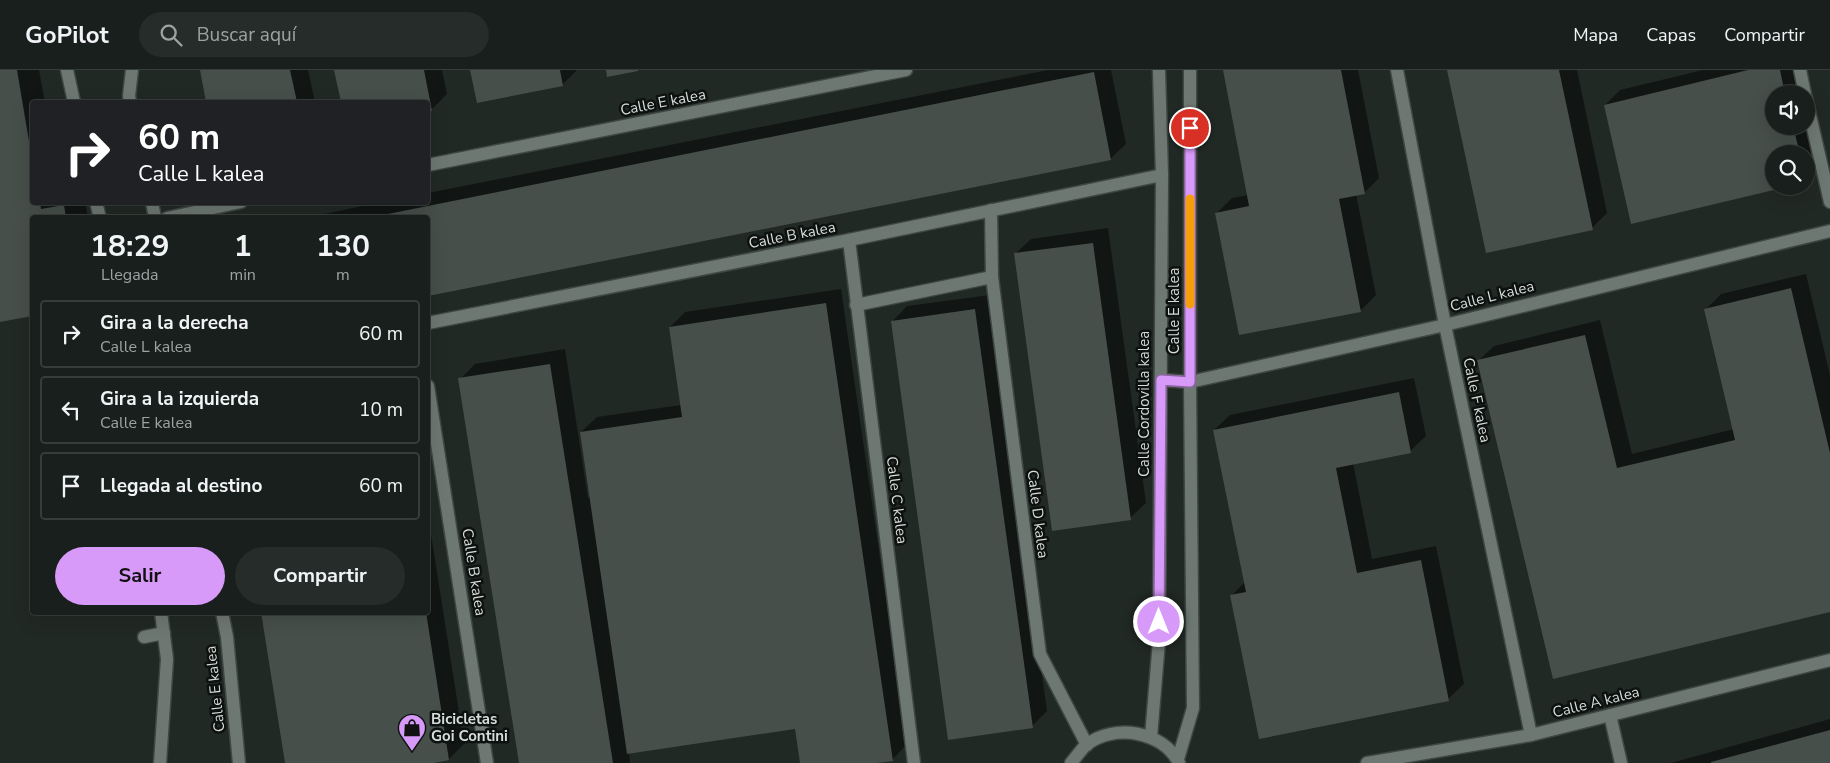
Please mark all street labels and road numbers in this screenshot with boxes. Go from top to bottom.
street label: Calle E kalea [619,84,707,120]
street label: Calle B kalea [747,217,837,253]
street label: Calle E kalea [1164,268,1184,354]
street label: Calle L kalea [1448,276,1536,316]
street label: Calle Cordovilla kalea [1134,331,1154,477]
street label: Calle F kalea [1458,356,1496,444]
street label: Calle C kalea [882,455,912,545]
street label: Calle D kalea [1023,469,1053,559]
street label: Calle B kalea [457,527,491,617]
street label: Calle E kalea [201,645,229,733]
street label: Calle A kalea [1550,682,1642,722]

